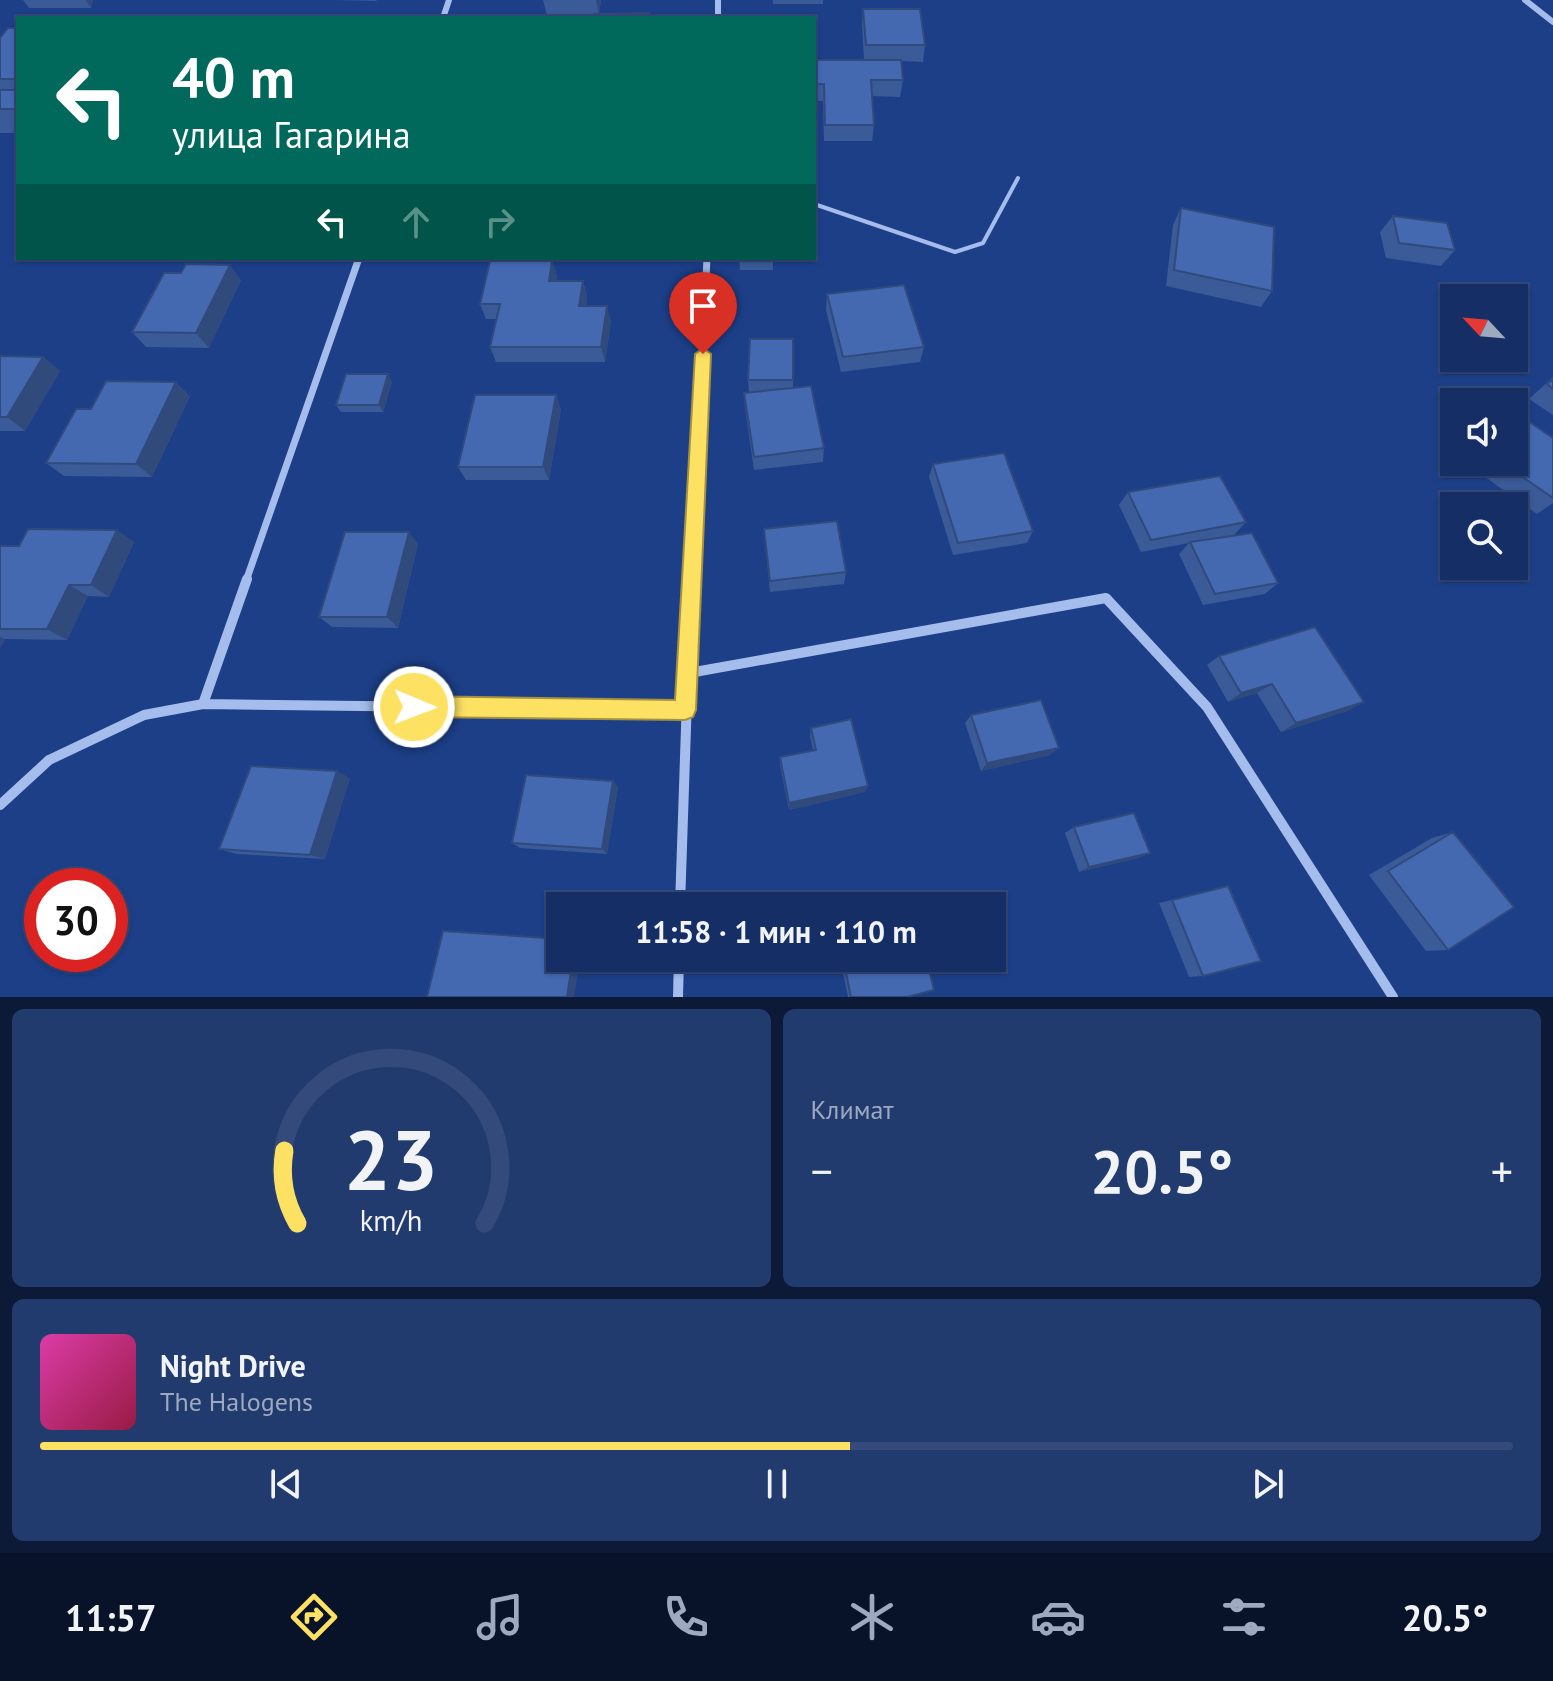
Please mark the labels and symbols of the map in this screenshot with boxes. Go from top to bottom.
pin [669,272,737,354]
north arrow [1440,284,1528,372]
position arrow [372,665,456,749]
speed limit sign: 30 [24,868,128,972]

